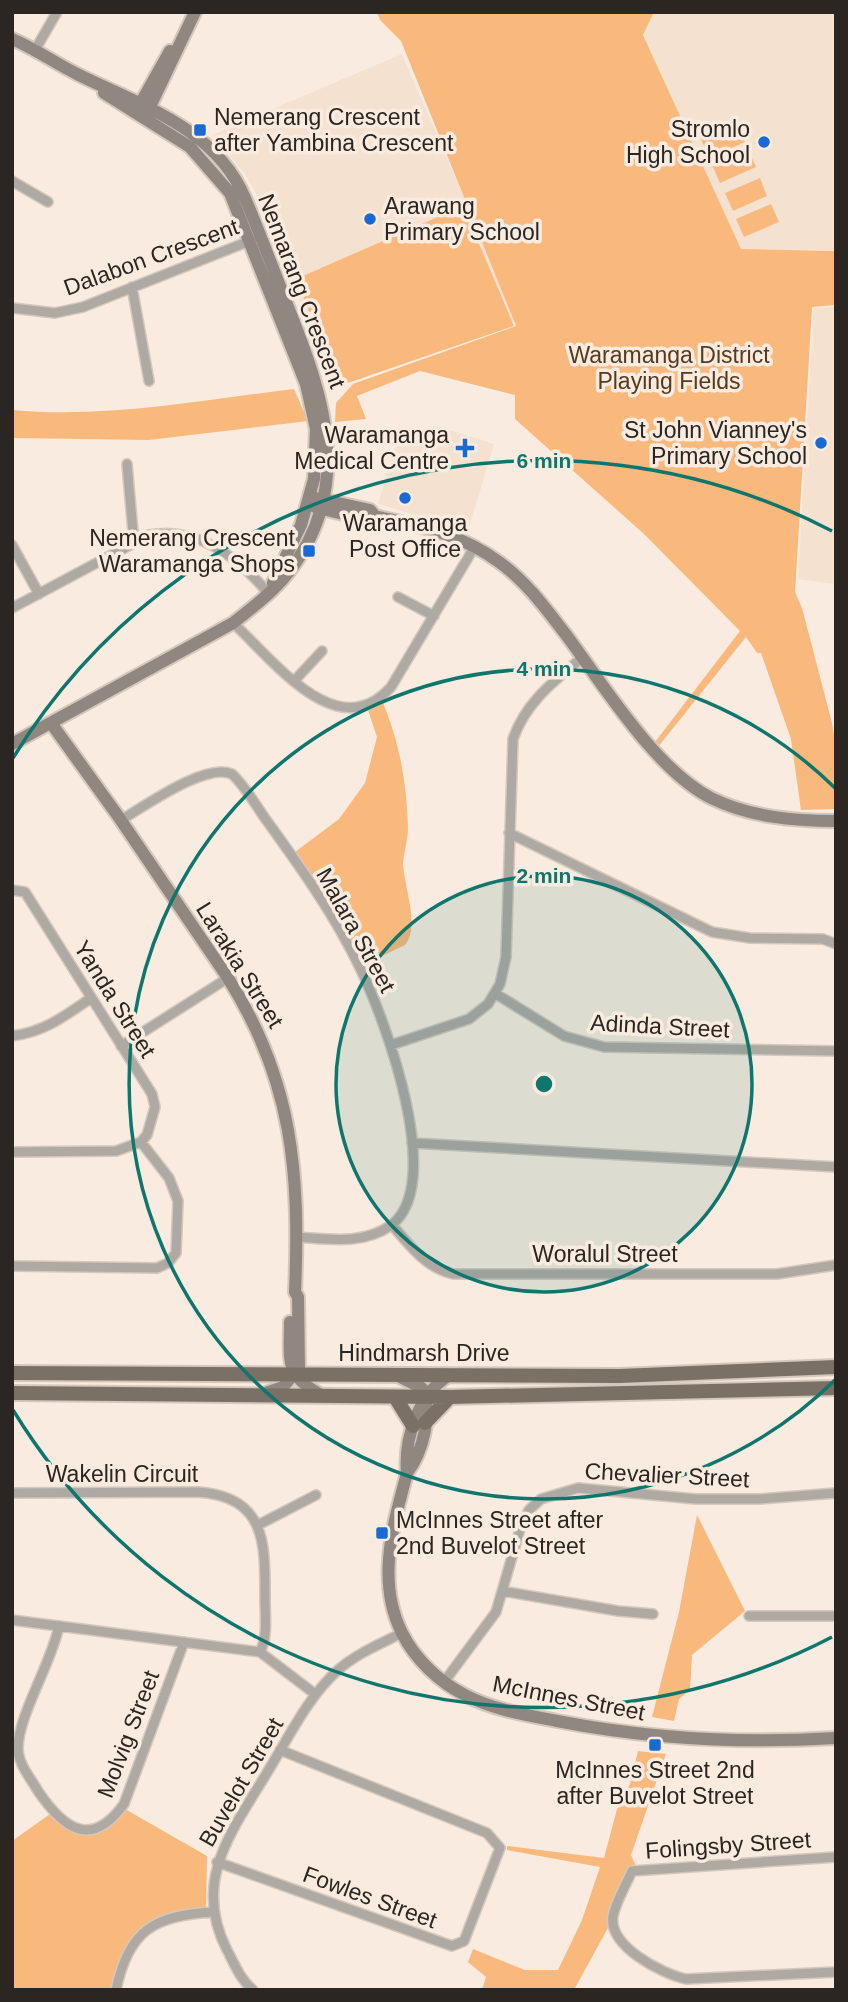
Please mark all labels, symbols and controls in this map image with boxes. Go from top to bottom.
place label: Nemerang Crescent after Yambina Crescent [214,104,454,156]
place label: Stromlo High School [626,116,750,168]
marker: Nemerang Crescent after Yambina Crescent [192,122,208,138]
marker: Stromlo High School [756,134,772,150]
street label: Nemarang Crescent [253,190,351,392]
place label: Arawang Primary School [384,193,540,245]
marker: Arawang Primary School [362,211,378,227]
street label: Dalabon Crescent [60,213,243,301]
park label: Waramanga District Playing Fields [568,342,770,394]
place label: St John Vianney's Primary School [624,417,807,469]
place label: Waramanga Medical Centre [294,422,449,474]
marker: St John Vianney's Primary School [813,435,829,451]
marker: Waramanga Medical Centre [455,438,475,458]
text: 6 min [517,449,571,472]
marker: Waramanga Post Office [397,490,413,506]
place label: Waramanga Post Office [343,510,467,562]
place label: Nemerang Crescent Waramanga Shops [89,525,296,577]
marker: Nemerang Crescent Waramanga Shops [301,543,317,559]
text: 4 min [517,657,571,680]
street label: Malara Street [311,863,401,997]
text: 2 min [517,864,571,887]
street label: Larakia Street [191,897,289,1033]
street label: Yanda Street [69,936,161,1063]
street label: Adinda Street [590,1009,731,1043]
centre of rings [532,1072,556,1096]
street label: Woralul Street [532,1241,678,1267]
street label: Hindmarsh Drive [338,1340,510,1366]
street label: Chevalier Street [584,1458,751,1492]
street label: Wakelin Circuit [46,1461,199,1487]
place label: McInnes Street after 2nd Buvelot Street [396,1507,603,1559]
marker: McInnes Street after 2nd Buvelot Street [374,1525,390,1541]
street label: Molvig Street [92,1666,164,1801]
street label: McInnes Street [491,1670,648,1726]
street label: Buvelot Street [194,1712,289,1851]
marker: McInnes Street 2nd after Buvelot Street [647,1737,663,1753]
place label: McInnes Street 2nd after Buvelot Street [555,1757,755,1809]
street label: Folingsby Street [644,1826,812,1864]
street label: Fowles Street [299,1861,441,1933]

